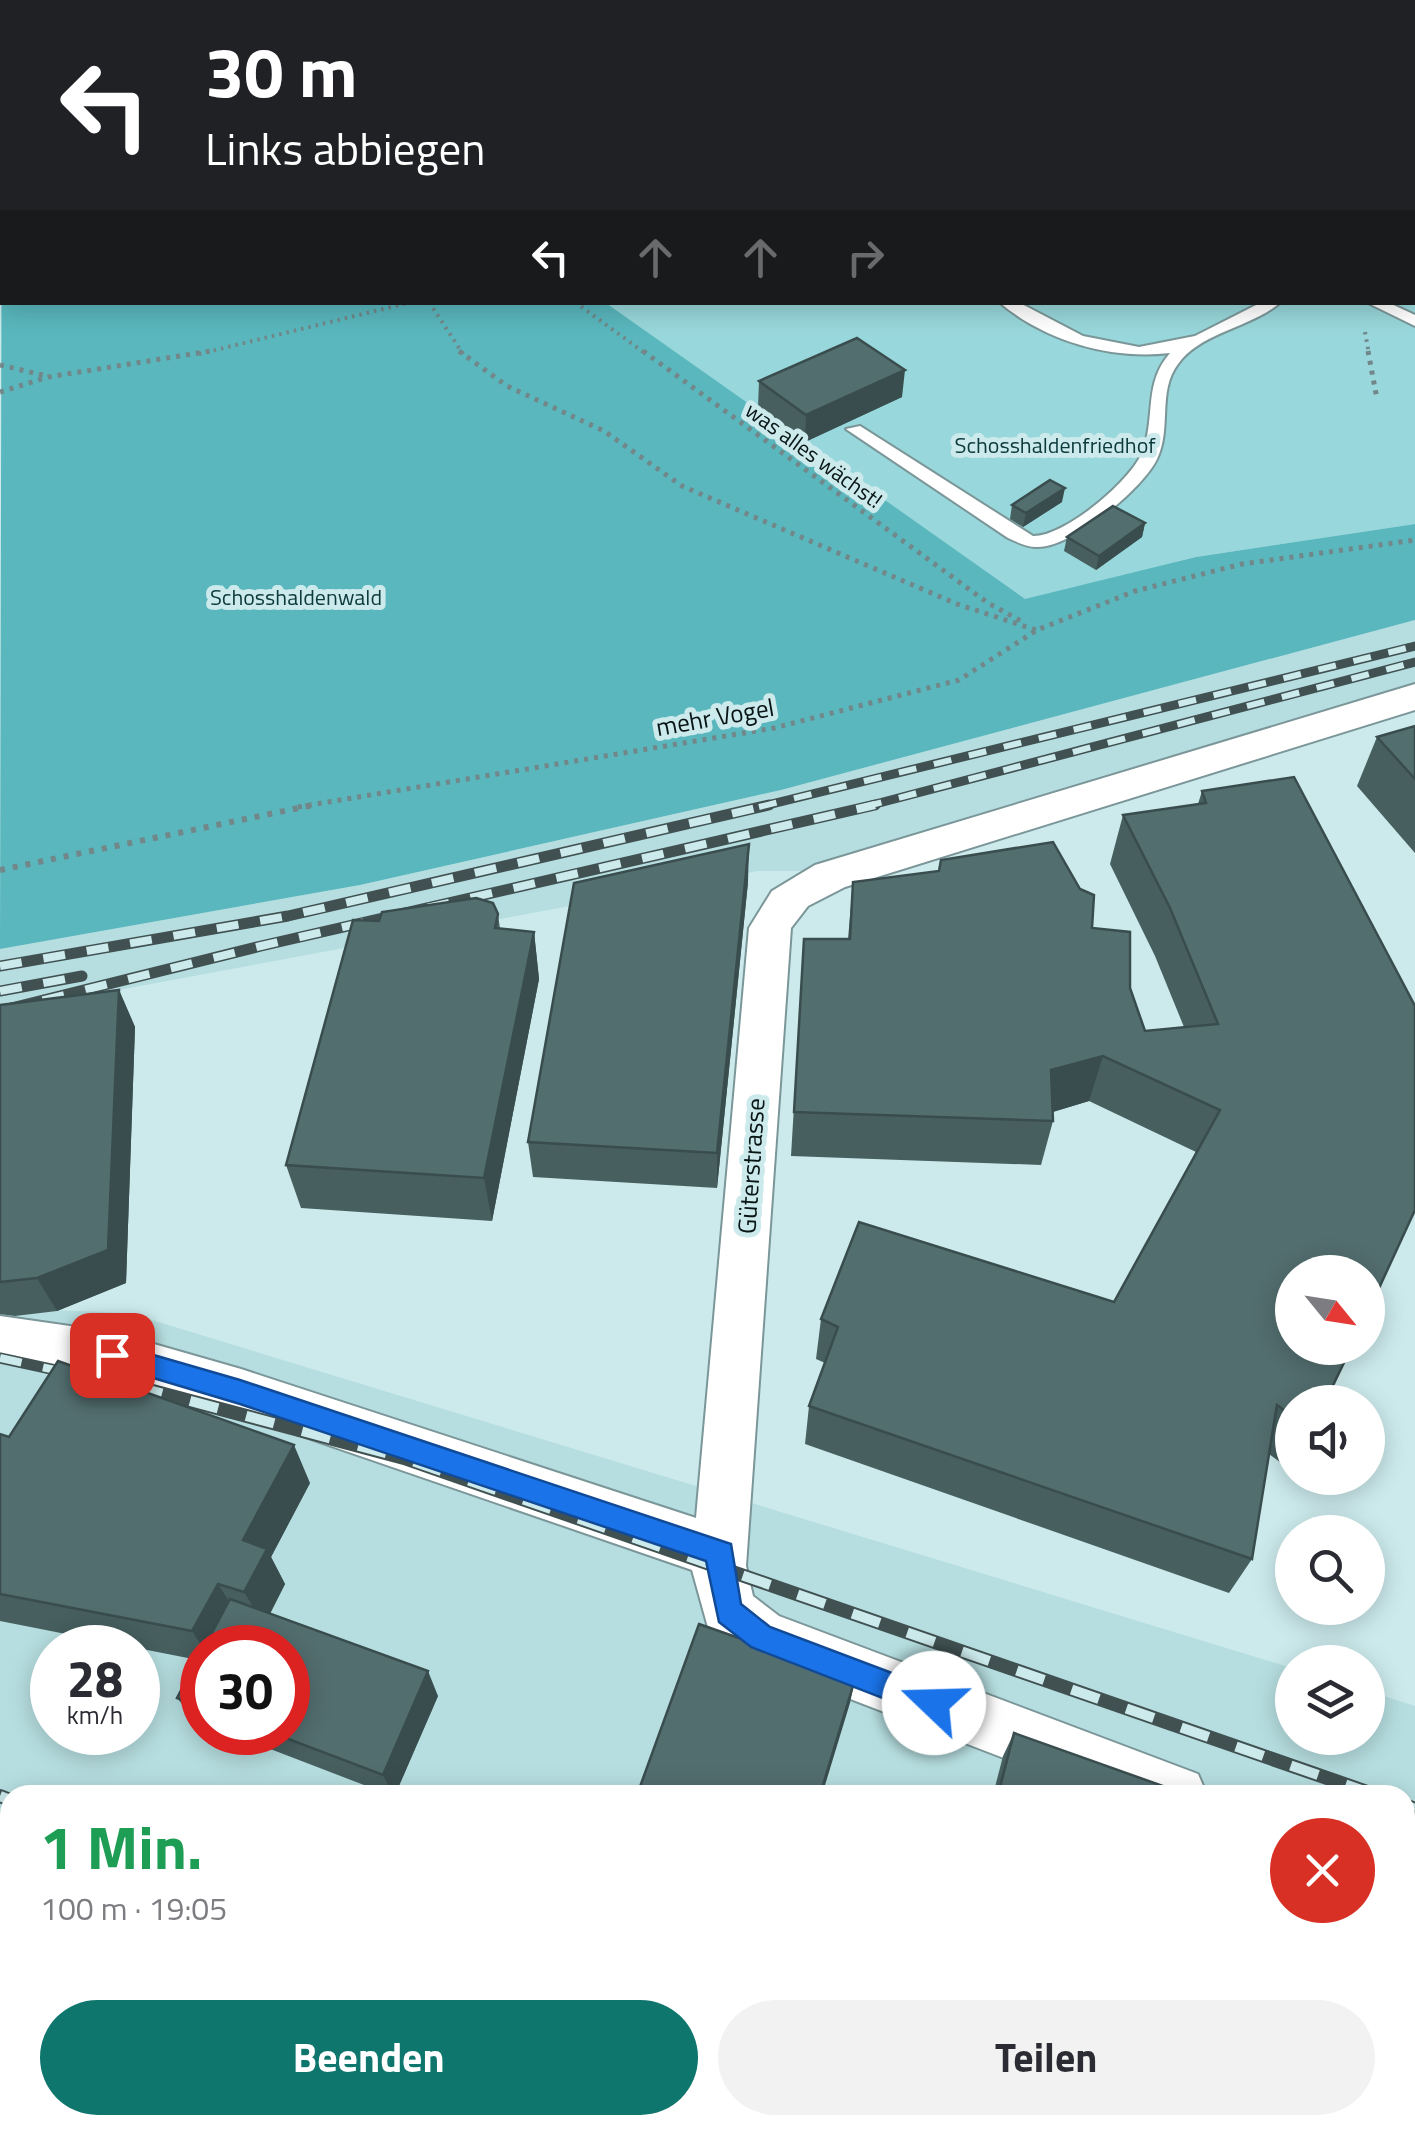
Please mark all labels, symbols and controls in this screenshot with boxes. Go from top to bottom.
text: 30 m [205,18,358,124]
icon: left [40,40,170,170]
text: Links abbiegen [205,114,485,182]
icon: left [523,230,578,285]
icon: ahead [628,230,683,285]
icon: ahead [733,230,788,285]
icon: right [838,230,893,285]
street label: was alles wächst! [738,393,890,517]
park label: Schosshaldenfriedhof [954,428,1156,462]
park label: Schosshaldenwald [210,580,382,614]
street label: mehr Vogel [653,688,777,746]
street label: Güterstrasse [727,1097,775,1235]
north arrow [1275,1255,1385,1365]
map controls [1275,1255,1385,1755]
pin [70,1313,155,1398]
icon: arrive [85,1328,140,1383]
button: sound [1275,1385,1385,1495]
button: search [1275,1515,1385,1625]
speed limit sign: 30 [180,1625,310,1755]
text: 28 [67,1640,123,1716]
button: layers [1275,1645,1385,1755]
position arrow [882,1651,986,1755]
text: km/h [67,1696,123,1734]
text: 1 Min. [40,1801,202,1892]
button: close [1270,1818,1375,1923]
text: 100 m · 19:05 [40,1884,227,1932]
button: Beenden [40,2000,698,2115]
button: Teilen [718,2000,1375,2115]

